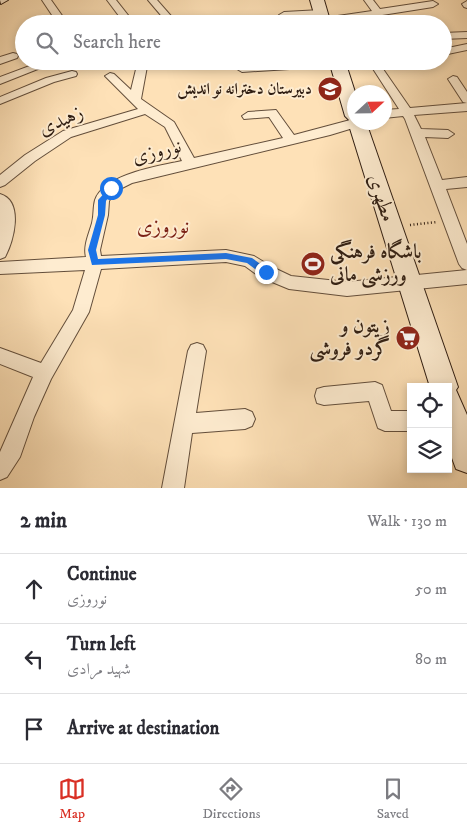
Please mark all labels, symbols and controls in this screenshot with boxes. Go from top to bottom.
search box [15,15,452,70]
icon: search [33,29,61,57]
text: Search here [73,31,161,54]
school or university icon: دبیرستان دخترانه نو اندیش [317,76,343,102]
place label: دبیرستان دخترانه نو اندیش [177,79,312,100]
north arrow [347,85,392,130]
street label: زهیدی [35,100,87,142]
street label: نوروزی [130,134,184,170]
street label: مطهری [362,171,400,225]
route start [100,177,123,200]
district label: نوروزی [137,214,189,240]
place label: باشگاه فرهنگی ورزشی مانی [329,238,422,289]
sports icon: باشگاه فرهنگی ورزشی مانی [300,251,326,277]
route end [255,261,278,284]
place label: زیتون و گردو فروشی [310,314,390,363]
supermarket icon: زیتون و گردو فروشی [395,325,421,351]
map controls [407,383,452,473]
button: locate [407,383,452,428]
button: layers [407,428,452,473]
text: 2 min [20,508,67,534]
text: Walk · 130 m [367,511,447,531]
text: Continue [67,563,137,586]
icon: ahead [20,575,48,603]
text: 50 m [415,579,447,599]
text: نوروزی [67,589,107,609]
text: Turn left [67,633,136,656]
icon: left [20,645,48,673]
text: 80 m [415,649,447,669]
text: شهید مرادی [67,659,131,679]
icon: arrive [20,715,48,743]
text: Arrive at destination [67,717,219,740]
tab: Map [58,775,86,823]
tab: Directions [202,775,260,823]
tab: Saved [377,775,409,823]

